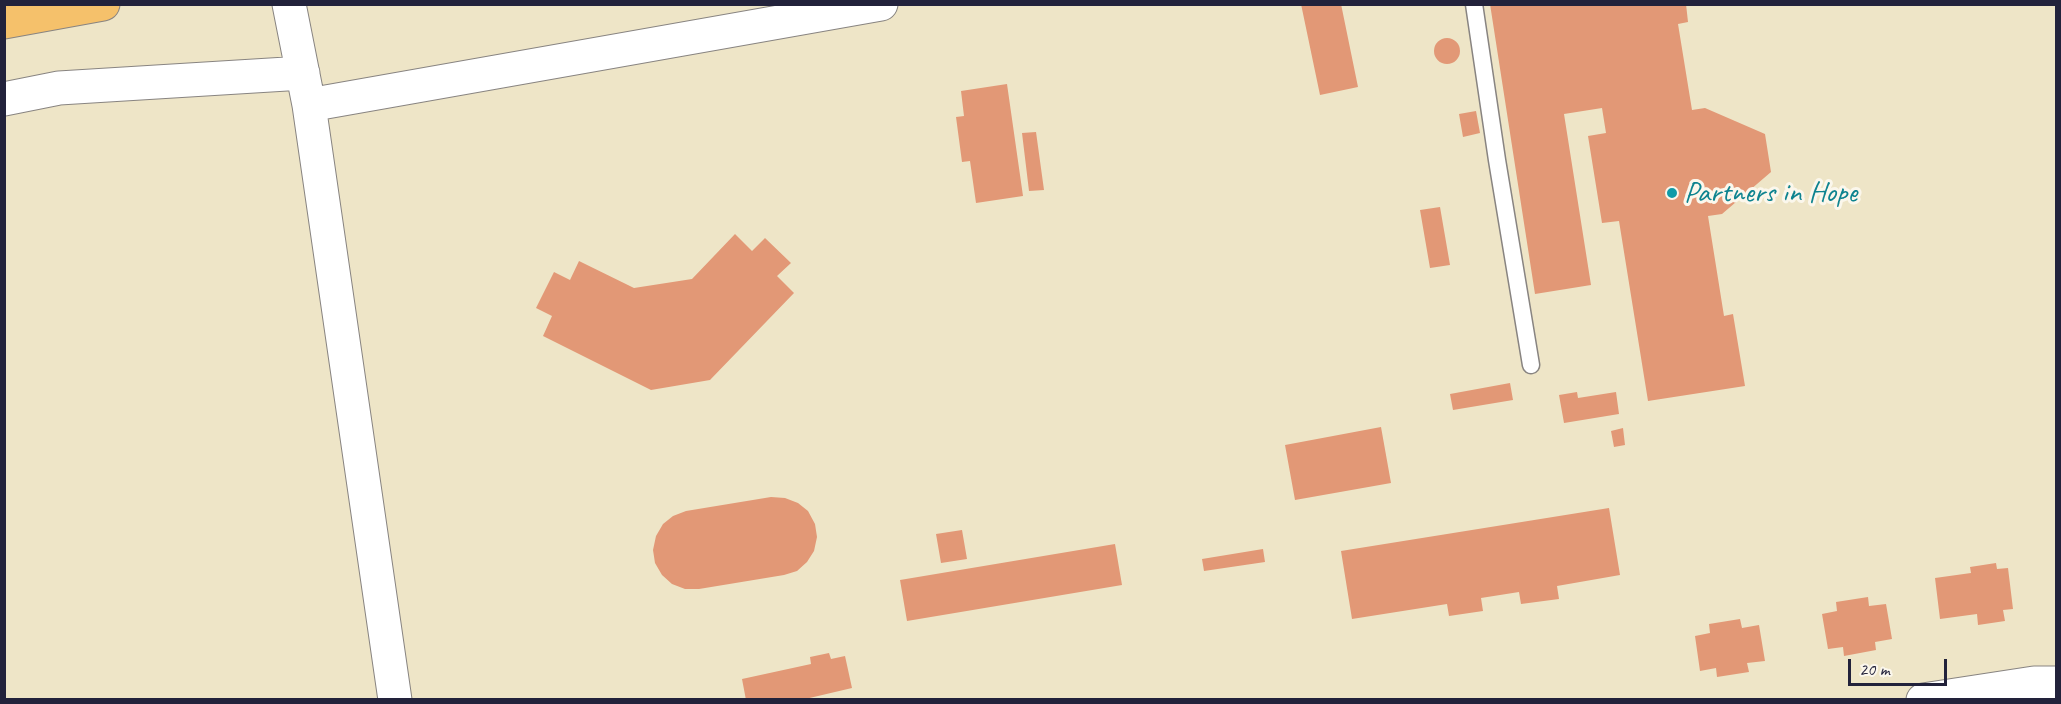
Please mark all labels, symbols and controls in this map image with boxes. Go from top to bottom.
place label: Partners in Hope [1684,175,1857,211]
marker: Partners in Hope [1665,186,1679,200]
scale bar [1851,647,1950,685]
text: 20 m [1859,658,1890,680]

